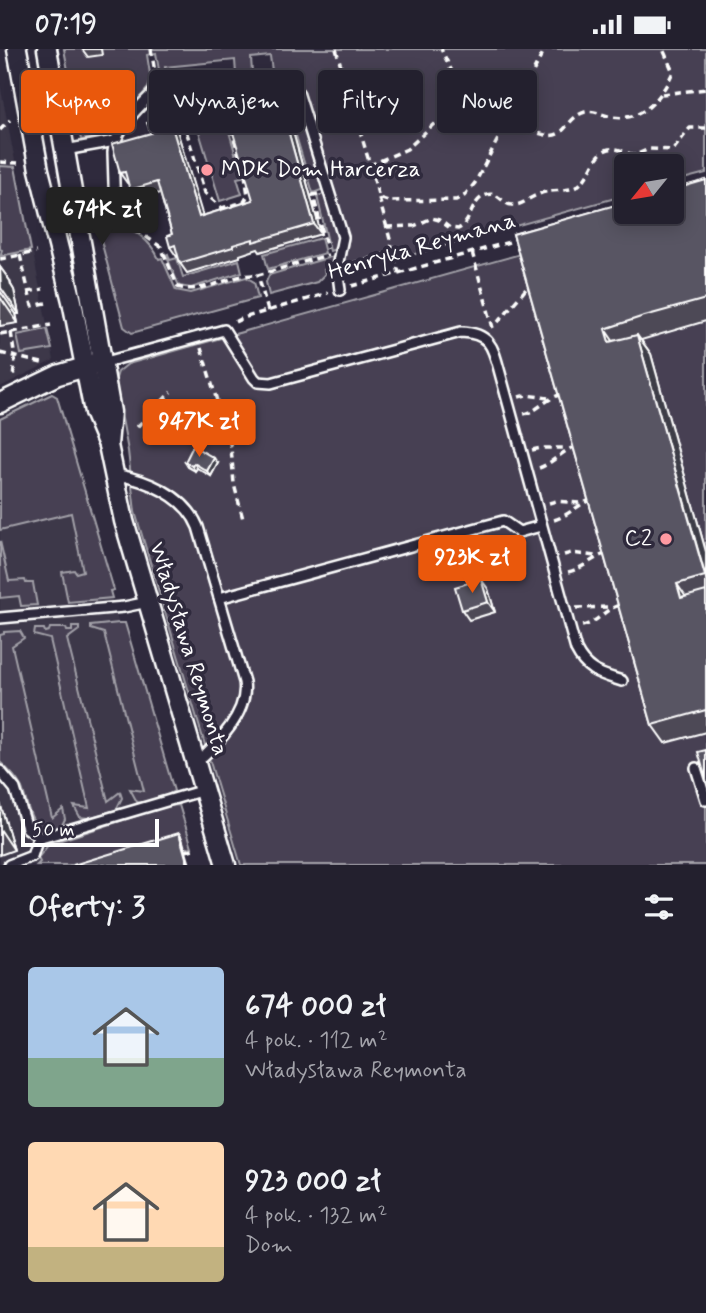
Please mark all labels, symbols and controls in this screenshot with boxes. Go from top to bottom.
text: 07:19 [35,8,97,42]
chip: Kupno [21,70,135,133]
chip: Wynajem [149,70,304,133]
chip: Filtry [318,70,423,133]
chip: Nowe [437,70,537,133]
north arrow [614,154,684,224]
map controls [614,154,684,224]
place label: MDK Dom Harcerza [221,155,421,185]
marker: MDK Dom Harcerza [199,162,215,178]
pin: 674K zł [37,187,167,247]
text: 674K zł [62,195,142,225]
street label: Henryka Reymana [325,206,519,288]
pin: 947K zł [134,399,264,459]
text: 947K zł [159,407,239,437]
place label: C2 [624,524,652,554]
marker: C2 [658,531,674,547]
pin: 923K zł [407,535,537,595]
street label: Władysława Reymonta [141,539,235,759]
text: 923K zł [434,543,510,573]
scale bar [21,816,159,848]
text: 50 m [32,818,75,843]
text: Oferty: 3 [28,888,145,927]
icon: filters [640,888,678,926]
text: 674 000 zł [245,987,386,1026]
icon: home [84,995,168,1079]
text: 4 pok. · 112 m² [245,1026,388,1056]
text: Władysława Reymonta [245,1056,467,1086]
text: 923 000 zł [245,1162,381,1201]
icon: home [84,1170,168,1254]
text: 4 pok. · 132 m² [245,1201,388,1231]
text: Dom [245,1231,293,1261]

